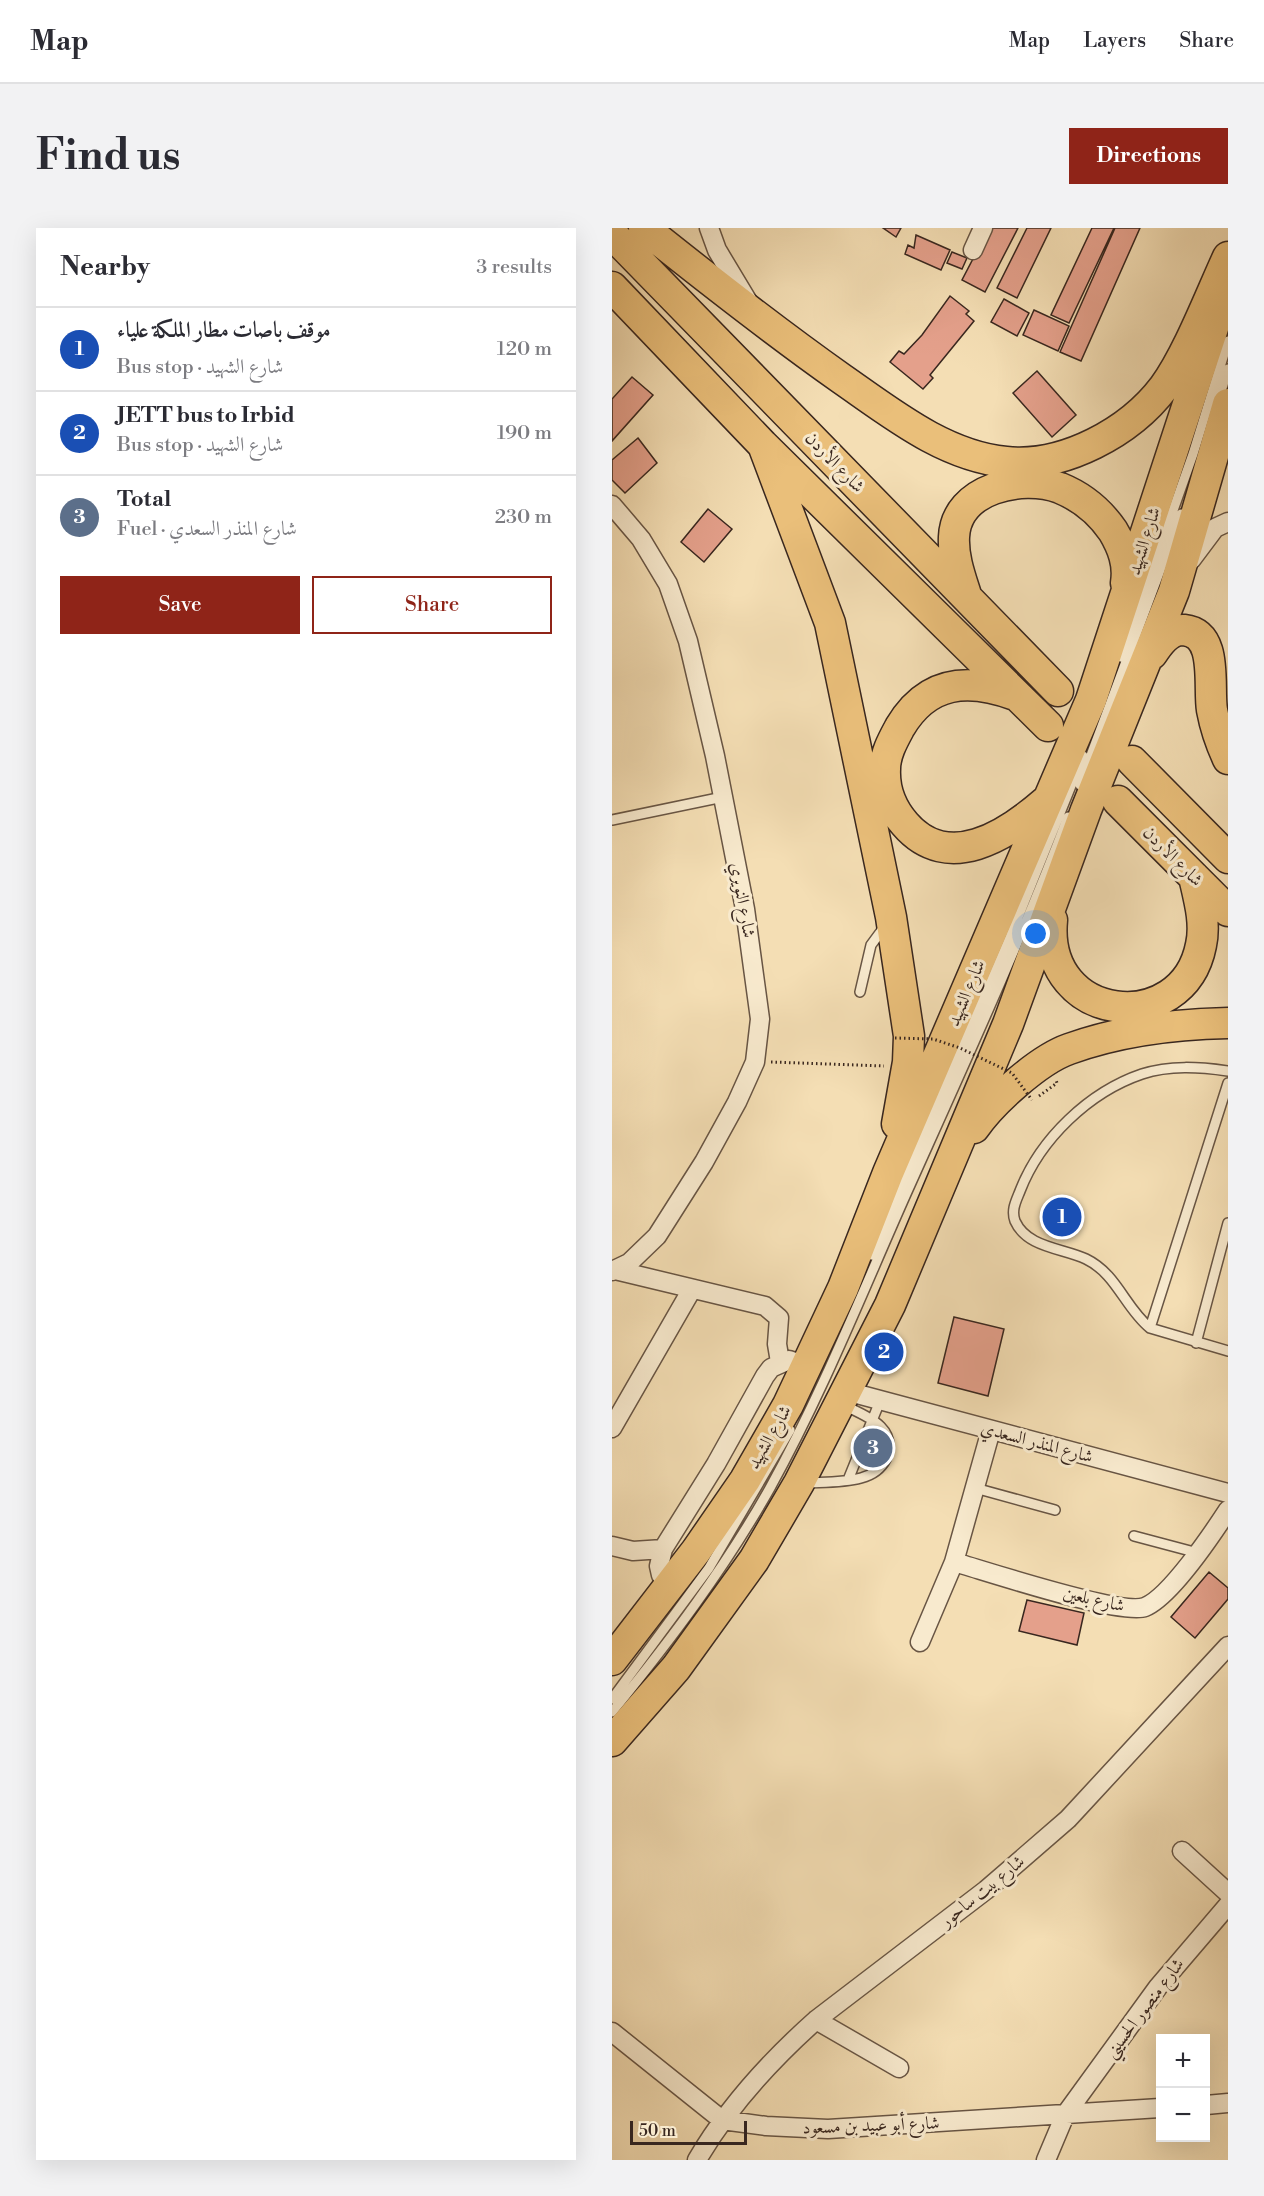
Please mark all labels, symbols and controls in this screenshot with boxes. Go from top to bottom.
text: Map [30,24,89,59]
text: Map [1009,28,1050,54]
text: Layers [1083,28,1146,54]
text: Share [1179,28,1234,54]
button: Directions [1069,128,1228,184]
text: Find us [36,130,180,183]
text: Nearby [60,251,150,283]
text: 3 results [476,255,552,280]
text: موقف باصات مطار الملكة علياء [117,317,331,344]
text: 1 [75,337,84,362]
text: 120 m [497,337,552,362]
text: Bus stop · شارع الشهيد [117,355,283,380]
text: JETT bus to Irbid [117,402,295,429]
text: 2 [73,421,86,446]
text: 190 m [497,421,552,446]
street label: شارع الأردن [798,426,871,500]
text: Bus stop · شارع الشهيد [117,433,283,458]
text: Total [117,486,171,513]
street label: شارع الشهيد [1123,504,1169,579]
text: 3 [73,505,86,530]
text: 230 m [495,505,552,530]
text: Fuel · شارع المنذر السعدي [117,517,297,542]
button: Save [60,576,300,634]
button: Share [312,576,552,634]
street label: شارع الأردن [1136,820,1209,893]
street label: شارع النويري [722,860,760,940]
your location [1021,919,1050,948]
street label: شارع الشهيد [942,956,993,1031]
pin: 1 [1042,1194,1082,1240]
pin: 2 [864,1330,904,1374]
street label: شارع الشهيد [742,1401,799,1475]
street label: شارع المنذر السعدي [978,1416,1095,1471]
pin: 3 [854,1426,892,1470]
street label: شارع بلعين [1060,1581,1127,1621]
street label: شارع بيت ساحور [934,1850,1031,1936]
street label: شارع منصور الحسيني [1099,1954,1194,2066]
map controls [1156,2034,1210,2142]
button: + [1156,2034,1210,2088]
button: − [1156,2088,1210,2142]
street label: شارع أبو عبيد بن مسعود [802,2110,940,2142]
scale bar [630,2118,747,2146]
text: 50 m [639,2121,676,2141]

